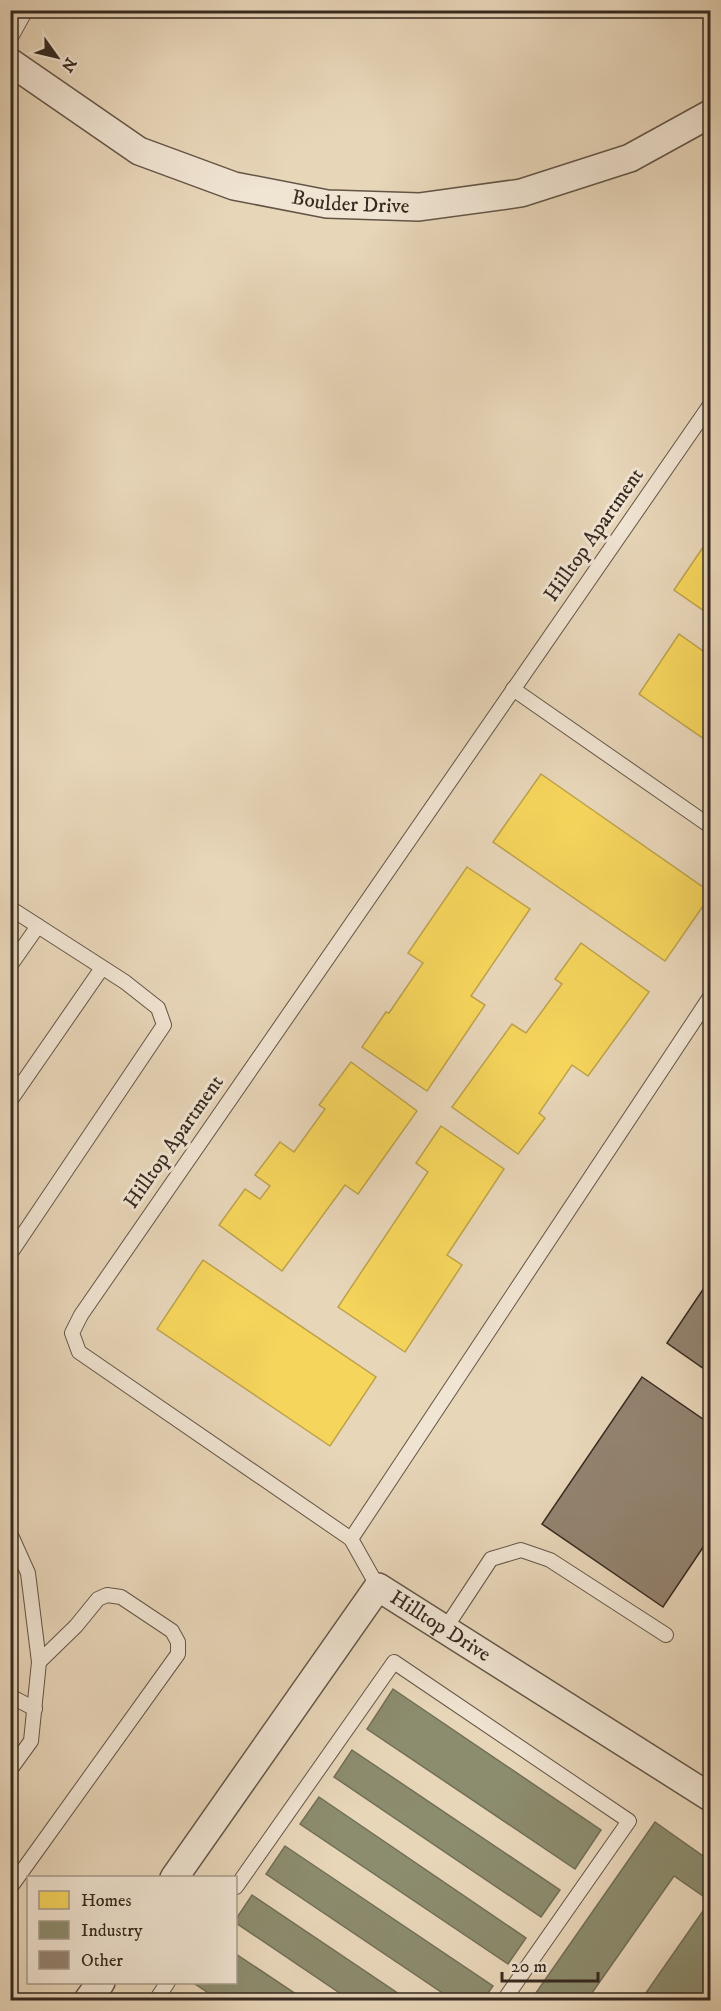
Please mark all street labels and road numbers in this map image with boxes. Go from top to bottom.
street label: Boulder Drive [289,184,410,220]
street label: Hilltop Apartment [538,463,650,607]
street label: Hilltop Apartment [118,1070,230,1214]
street label: Hilltop Drive [385,1585,496,1668]

